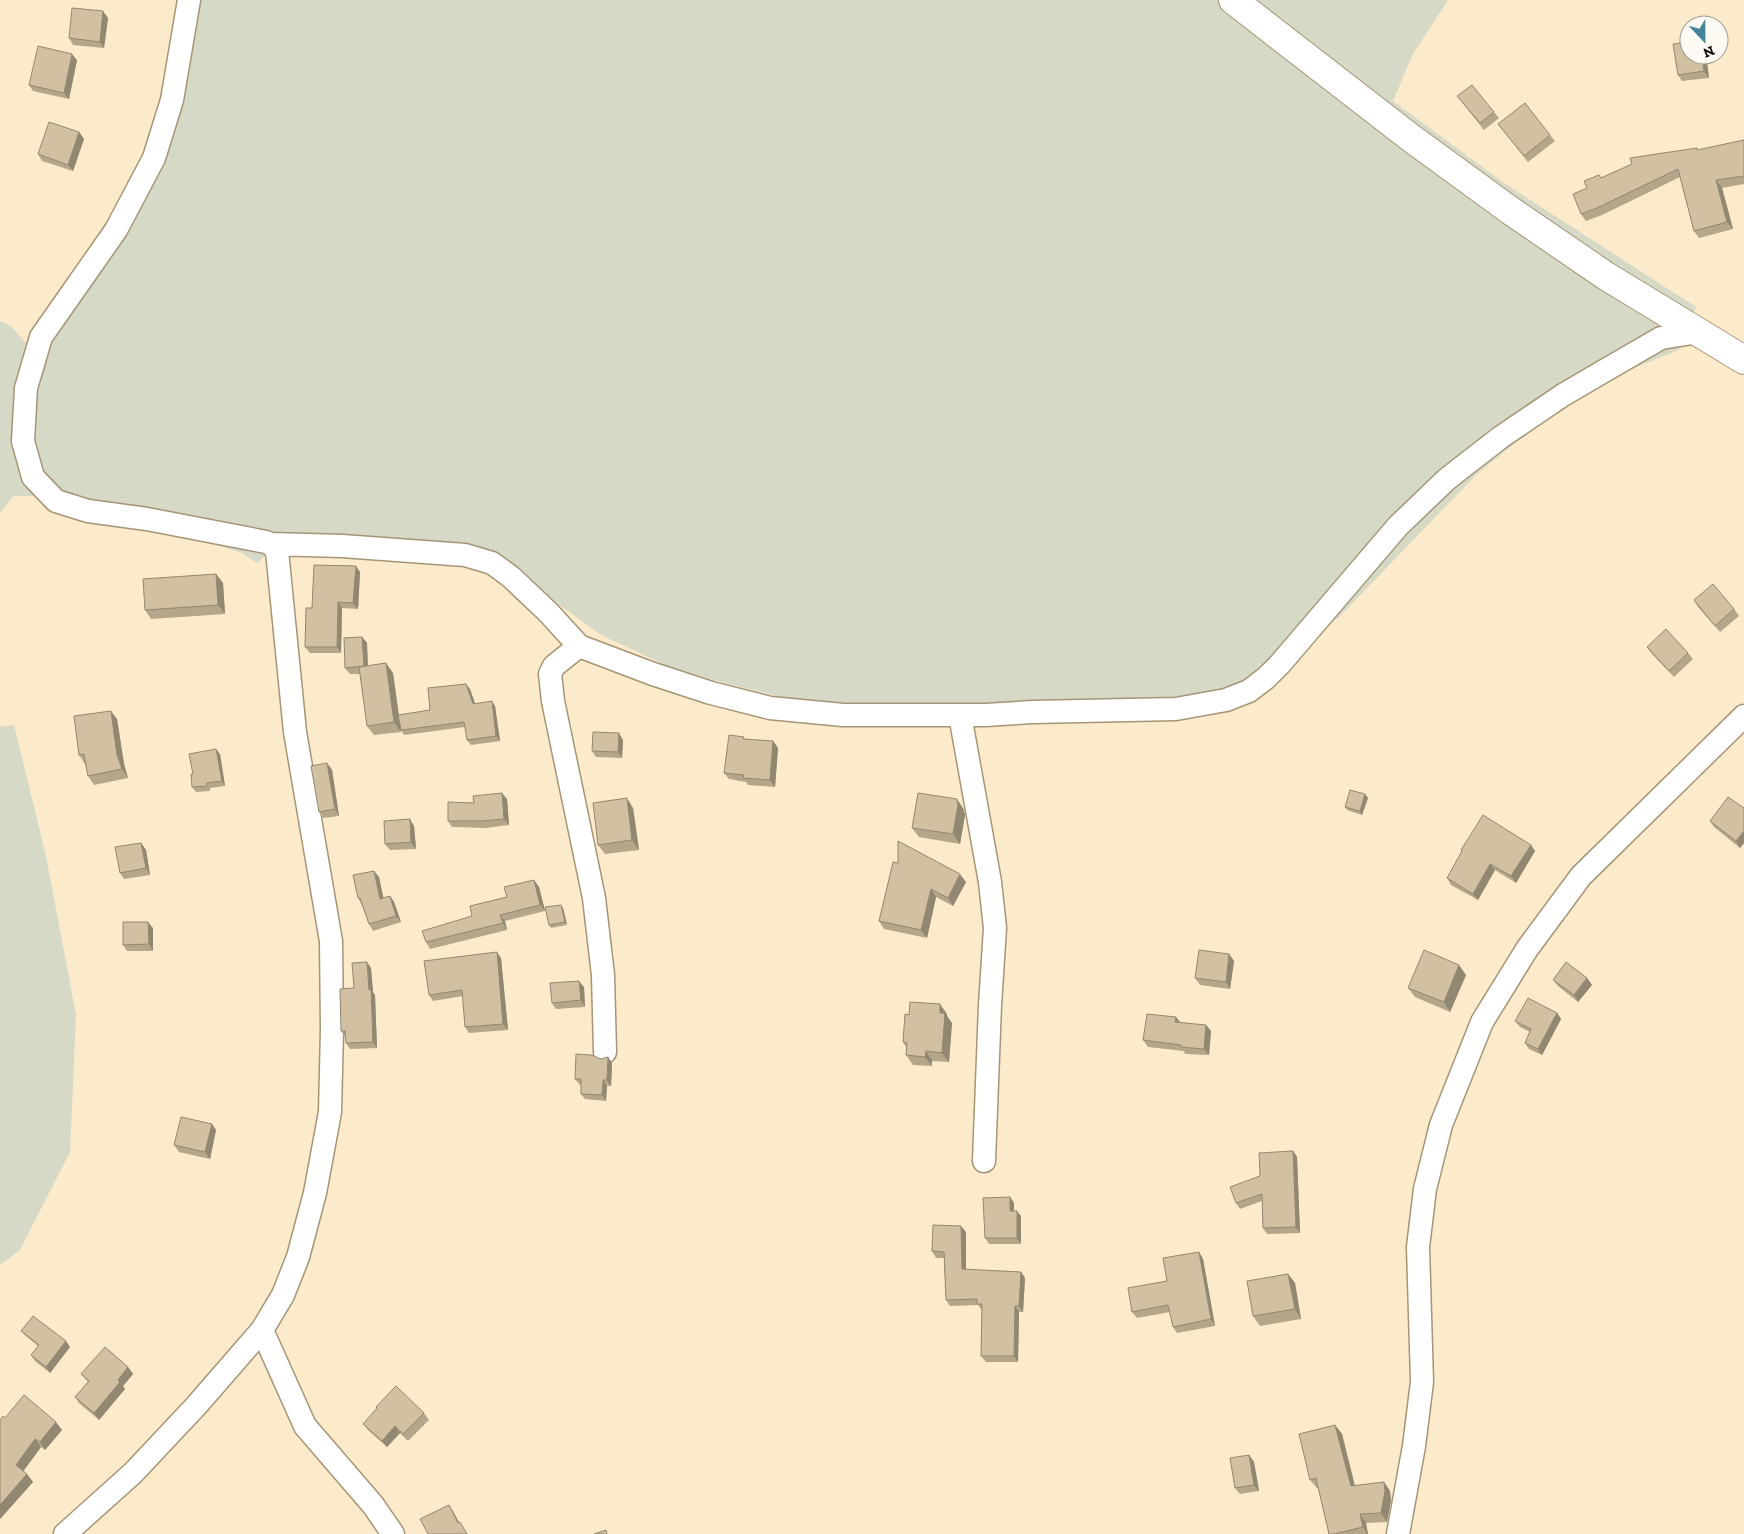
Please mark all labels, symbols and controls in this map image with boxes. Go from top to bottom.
north arrow [1679,15,1729,65]
text: N [1700,42,1717,62]

